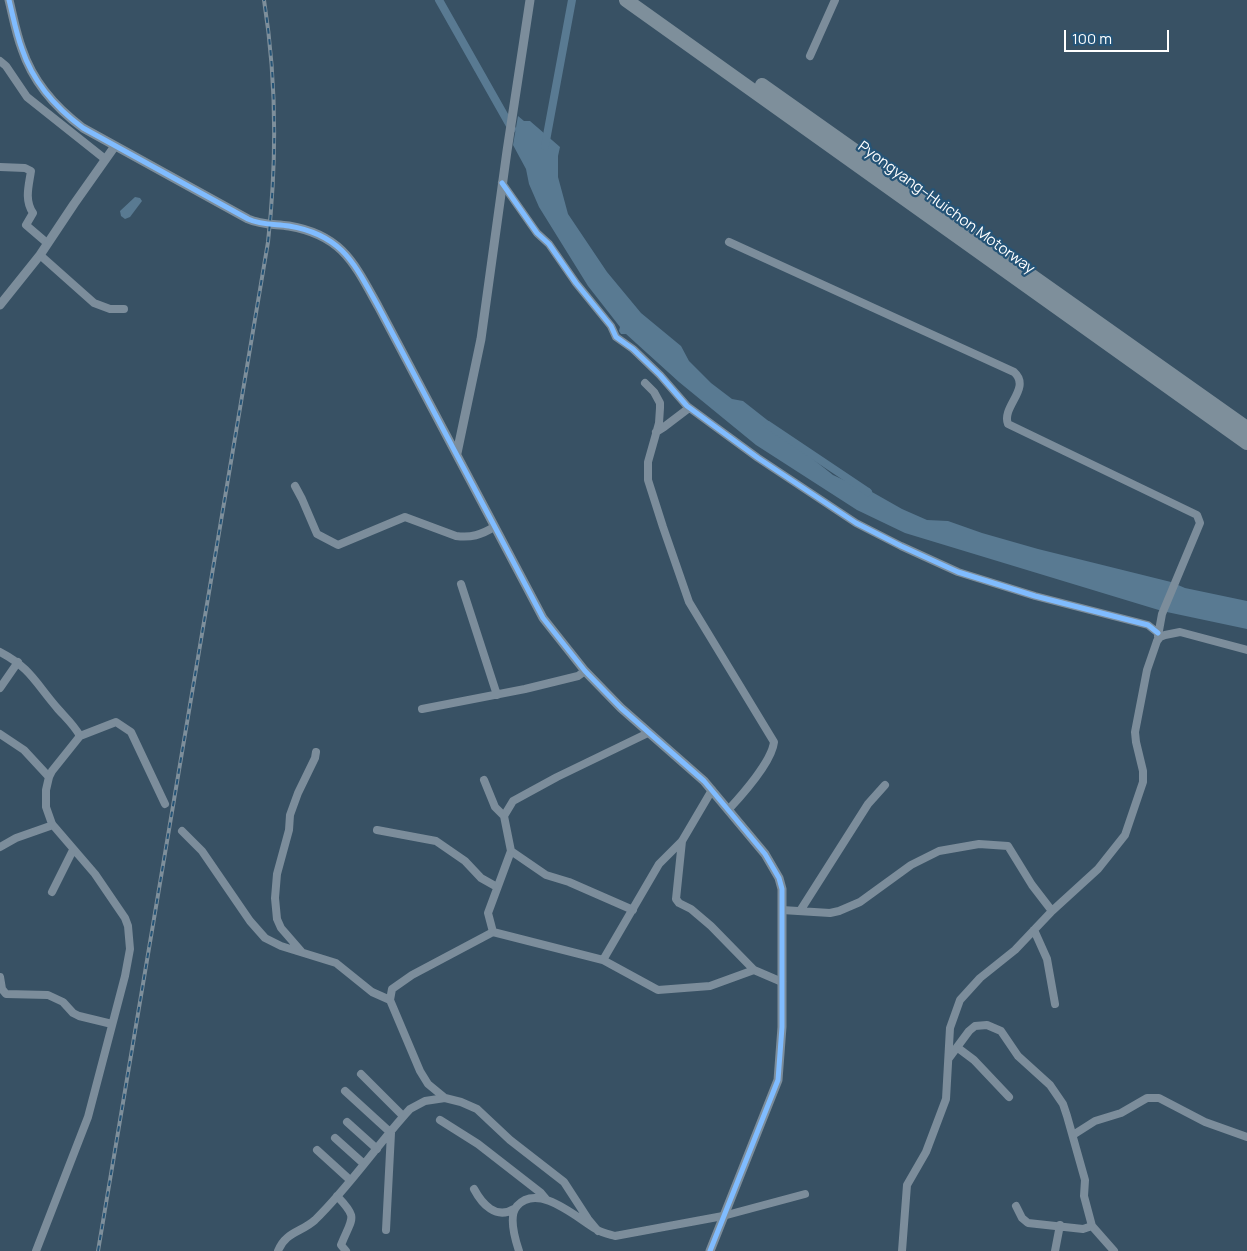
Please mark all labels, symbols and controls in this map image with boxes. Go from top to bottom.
scale bar [1067,20,1172,52]
text: 100 m [1072,28,1112,49]
street label: Pyongyang–Huichon Motorway [854,138,1038,278]

